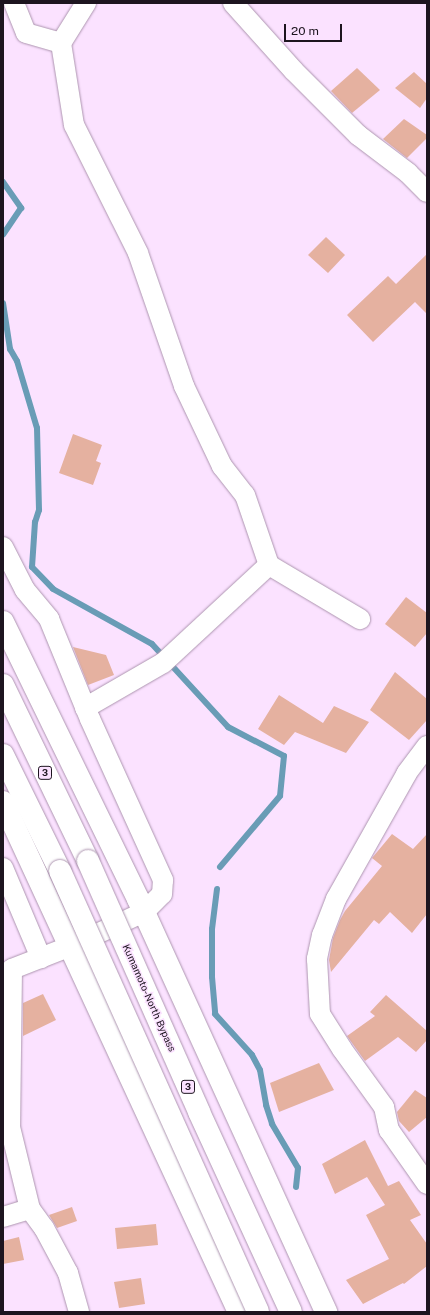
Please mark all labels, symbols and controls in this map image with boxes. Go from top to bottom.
scale bar [286,16,344,42]
text: 20 m [291,24,319,38]
road number: 3 [38,766,52,780]
street label: Kumamoto-North Bypass [120,942,178,1054]
road number: 3 [181,1080,195,1094]

